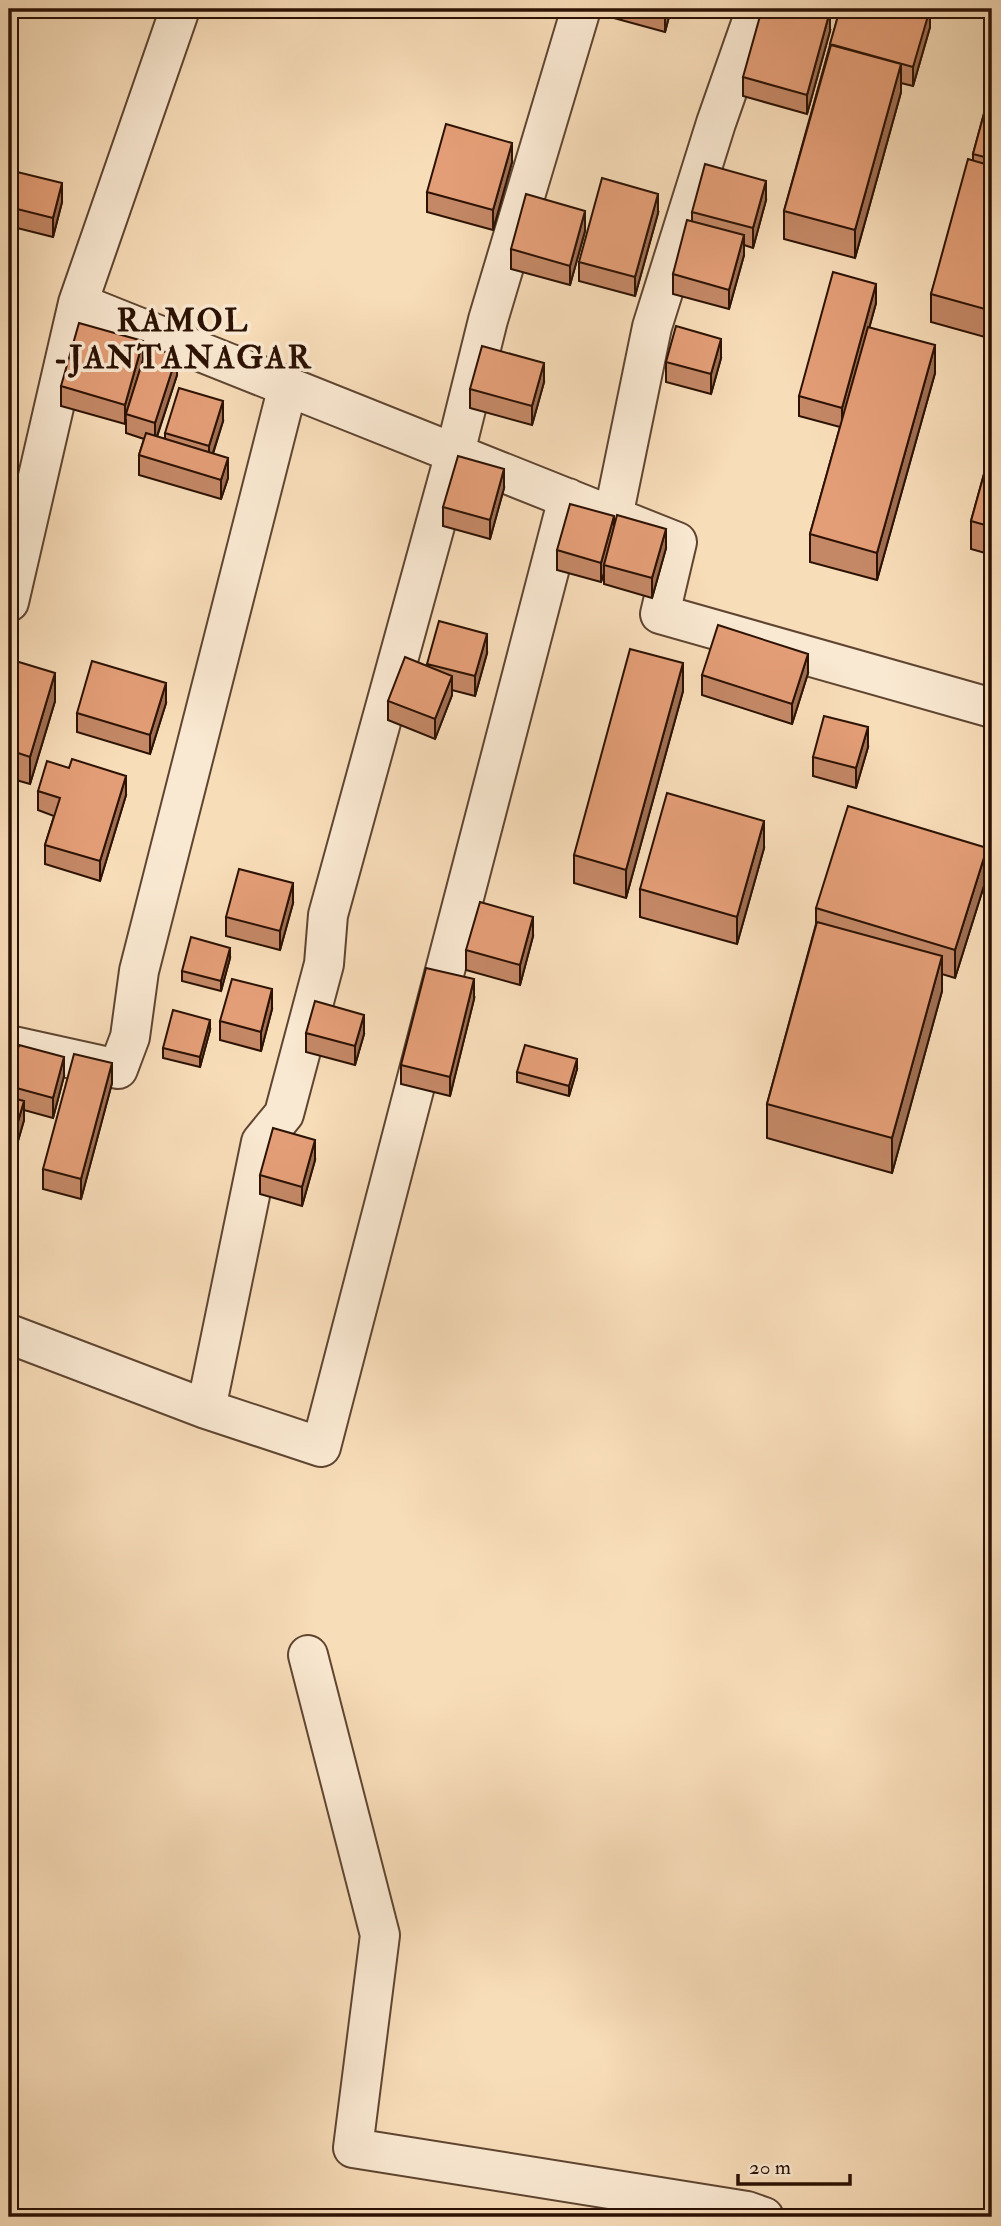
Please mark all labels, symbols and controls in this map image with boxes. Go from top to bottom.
district label: RAMOL -JANTANAGAR [54,301,312,378]
scale bar [738,2142,850,2186]
text: 20 m [749,2154,791,2181]

